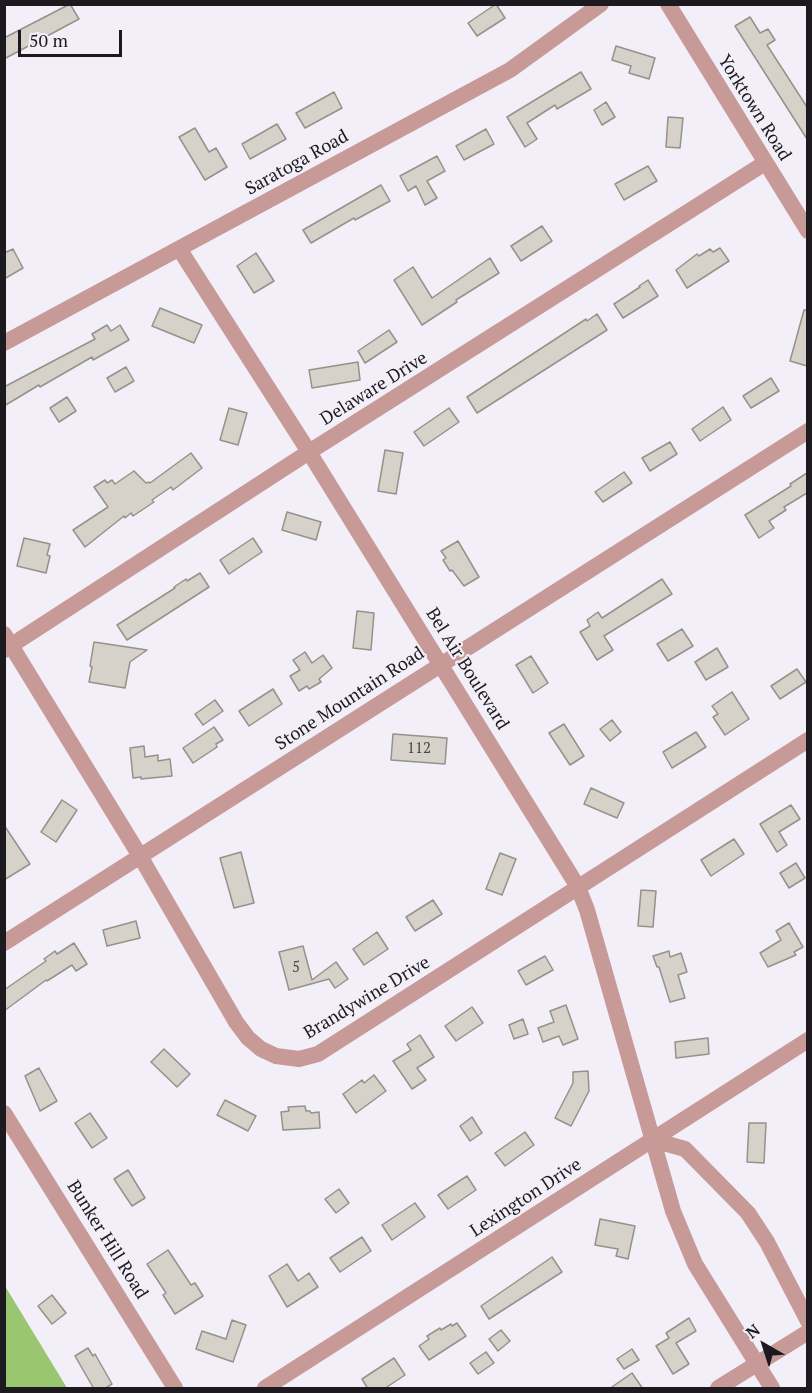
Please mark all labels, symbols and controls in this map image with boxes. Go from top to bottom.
scale bar [21,18,124,56]
text: 50 m [29,28,68,52]
street label: Yorktown Road [713,51,795,165]
street label: Saratoga Road [242,126,352,200]
street label: Delaware Drive [317,348,431,430]
street label: Bel Air Boulevard [421,604,513,734]
street label: Stone Mountain Road [271,643,429,755]
house number: 112 [407,740,431,758]
street label: Brandywine Drive [300,952,434,1044]
house number: 5 [292,959,300,977]
street label: Lexington Drive [466,1154,586,1242]
street label: Bunker Hill Road [62,1177,152,1303]
north arrow [734,1315,794,1375]
text: N [741,1319,764,1343]

